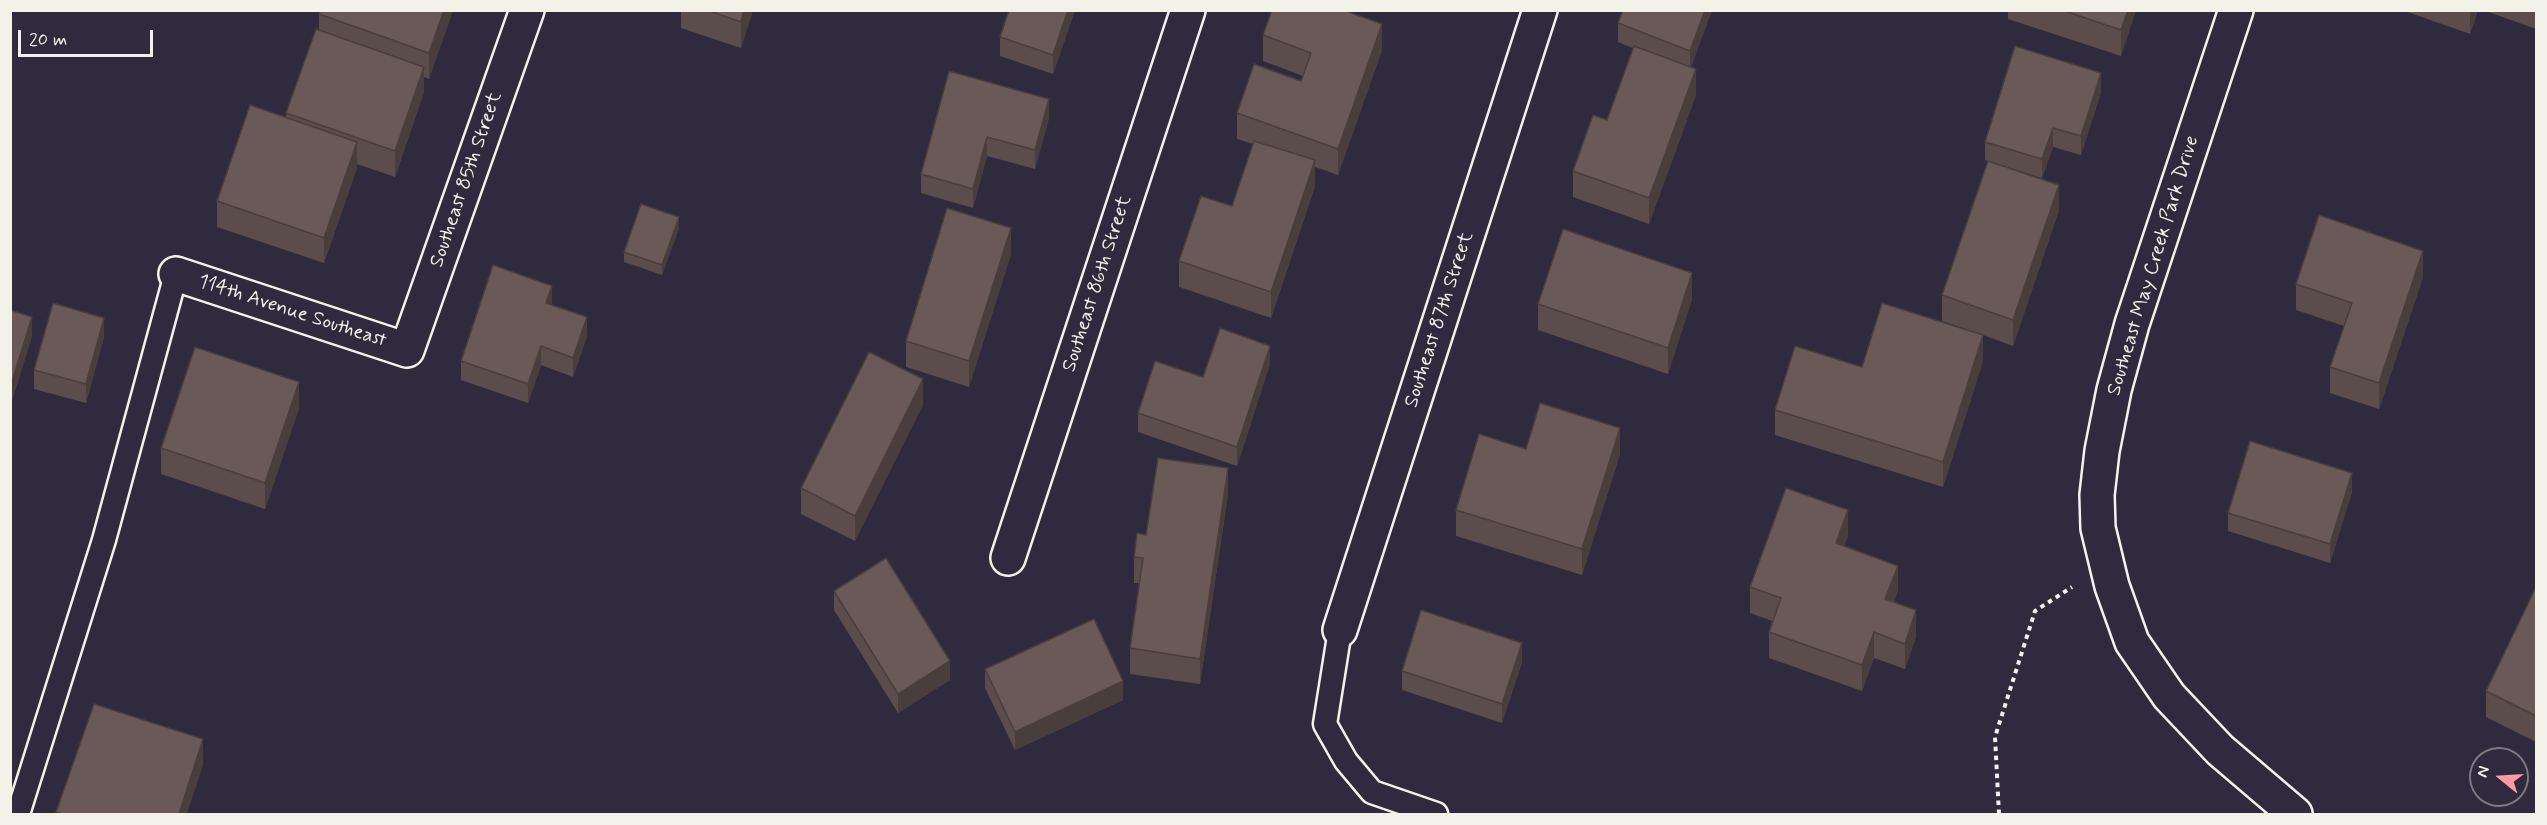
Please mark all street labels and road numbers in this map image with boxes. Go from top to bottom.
street label: Southeast 85th Street [426,89,508,271]
street label: Southeast May Creek Park Drive [2103,133,2205,399]
street label: Southeast 86th Street [1058,193,1138,375]
street label: Southeast 87th Street [1400,229,1480,411]
street label: 114th Avenue Southeast [195,270,389,354]

